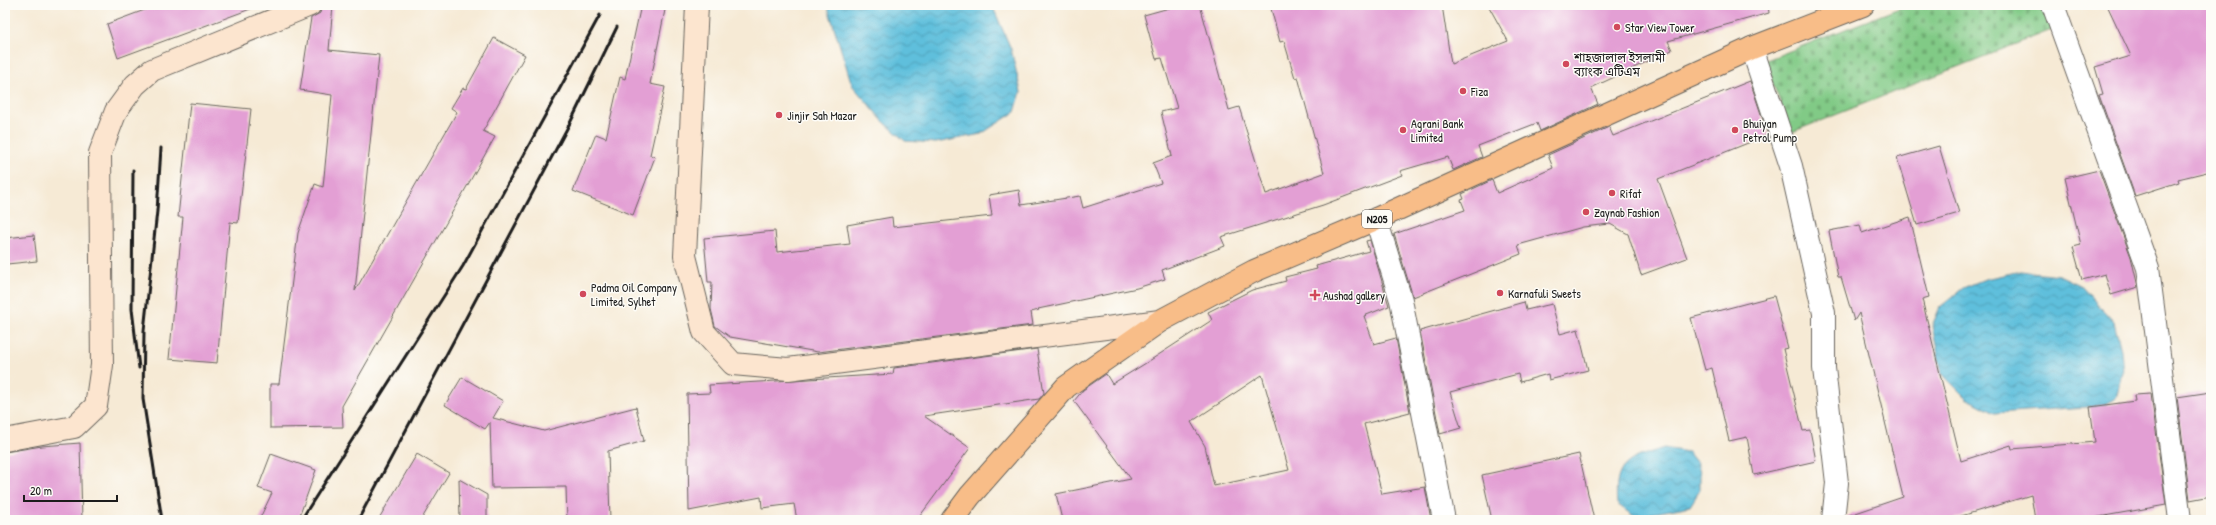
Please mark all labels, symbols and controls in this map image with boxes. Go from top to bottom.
place label: Star View Tower [1625,19,1695,36]
marker: Star View Tower [1612,22,1622,32]
place label: শাহজালাল ইসলামী ব্যাংক এটিএম [1573,49,1666,80]
marker: শাহজালাল ইসলামী ব্যাংক এটিএম [1561,59,1571,69]
place label: Fiza [1470,83,1488,100]
marker: Fiza [1458,86,1468,96]
place label: Jinjir Sah Mazar [787,107,857,124]
marker: Jinjir Sah Mazar [774,110,784,120]
place label: Agrani Bank Limited [1411,115,1464,146]
place label: Bhuiyan Petrol Pump [1743,115,1797,146]
marker: Agrani Bank Limited [1398,125,1408,135]
marker: Bhuiyan Petrol Pump [1730,125,1740,135]
place label: Rifat [1620,185,1642,202]
marker: Rifat [1607,188,1617,198]
place label: Zaynab Fashion [1594,204,1660,221]
marker: Zaynab Fashion [1581,207,1591,217]
road number: N205 [1362,210,1392,228]
place label: Padma Oil Company Limited, Sylhet [591,279,677,310]
place label: Karnafuli Sweets [1508,285,1581,302]
place label: Aushad gallery [1323,287,1385,304]
marker: Karnafuli Sweets [1495,288,1505,298]
marker: Padma Oil Company Limited, Sylhet [578,289,588,299]
marker: Aushad gallery [1310,290,1320,300]
scale bar [24,477,117,503]
text: 20 m [30,482,52,499]

